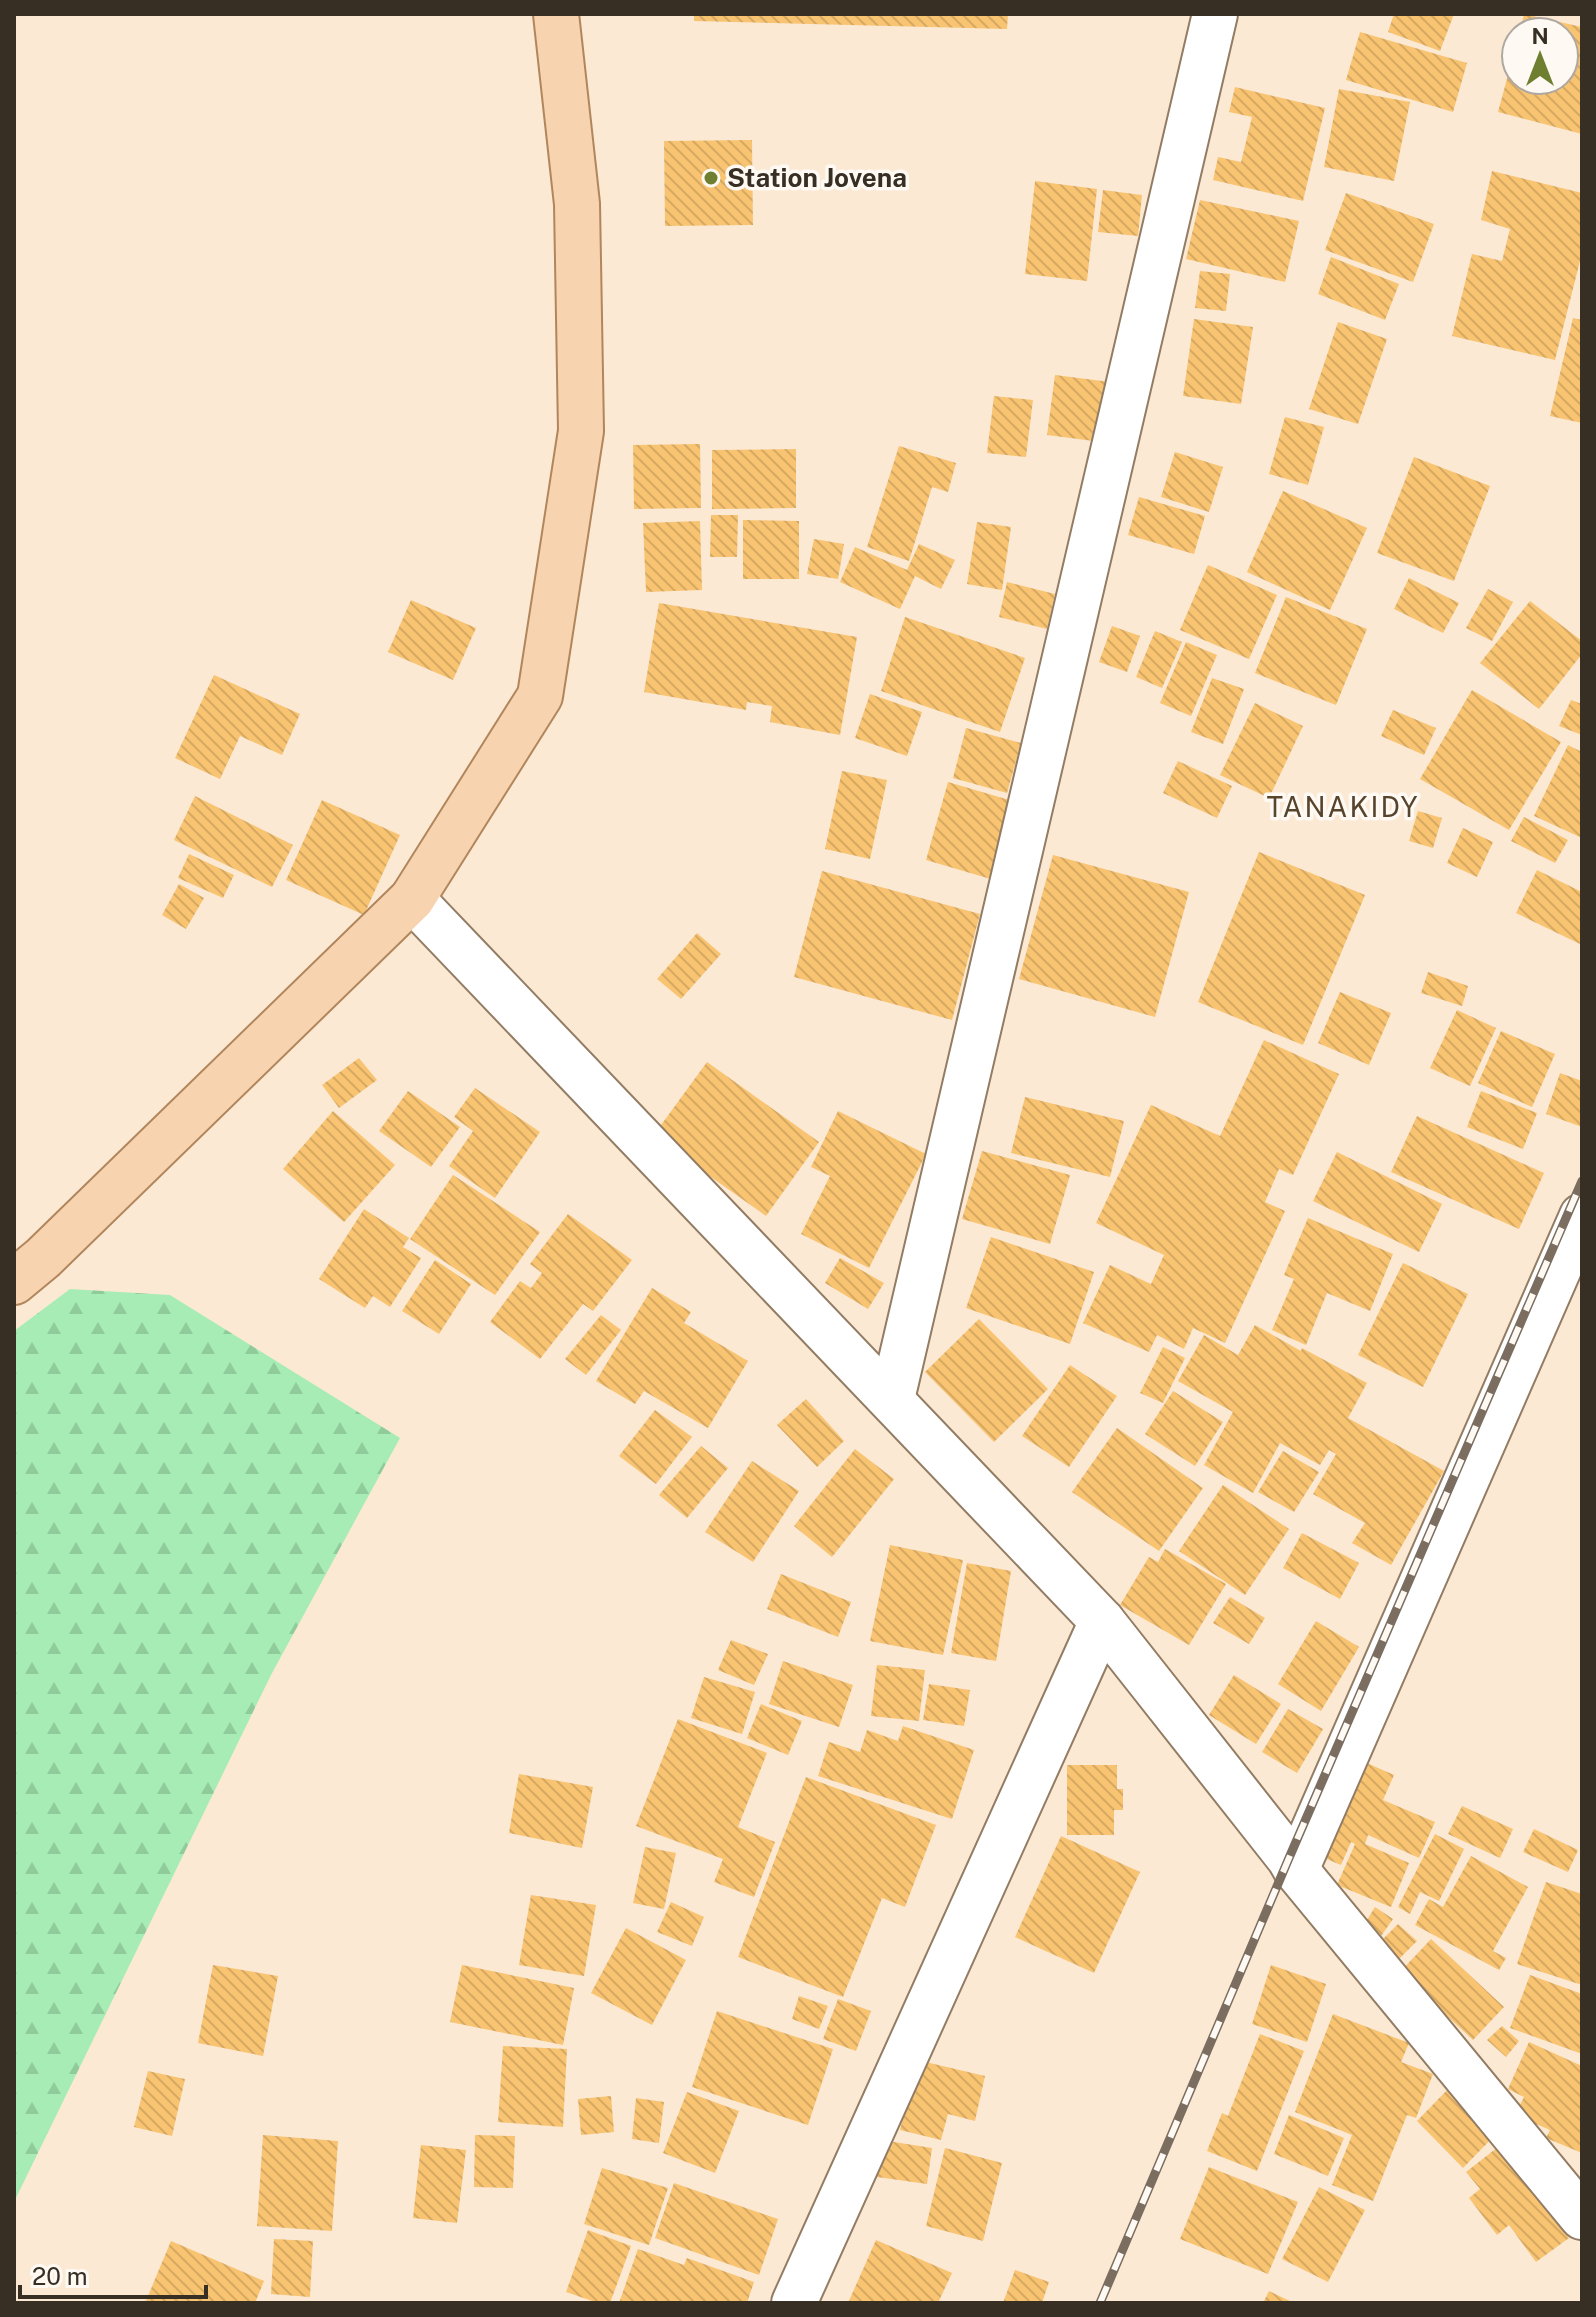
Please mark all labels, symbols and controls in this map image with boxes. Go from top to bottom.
north arrow [1500,16,1580,96]
text: N [1531,23,1549,49]
place label: Station Jovena [727,162,907,193]
marker: Station Jovena [702,169,720,187]
district label: TANAKIDY [1266,790,1420,823]
scale bar [20,2249,206,2299]
text: 20 m [32,2262,88,2290]

